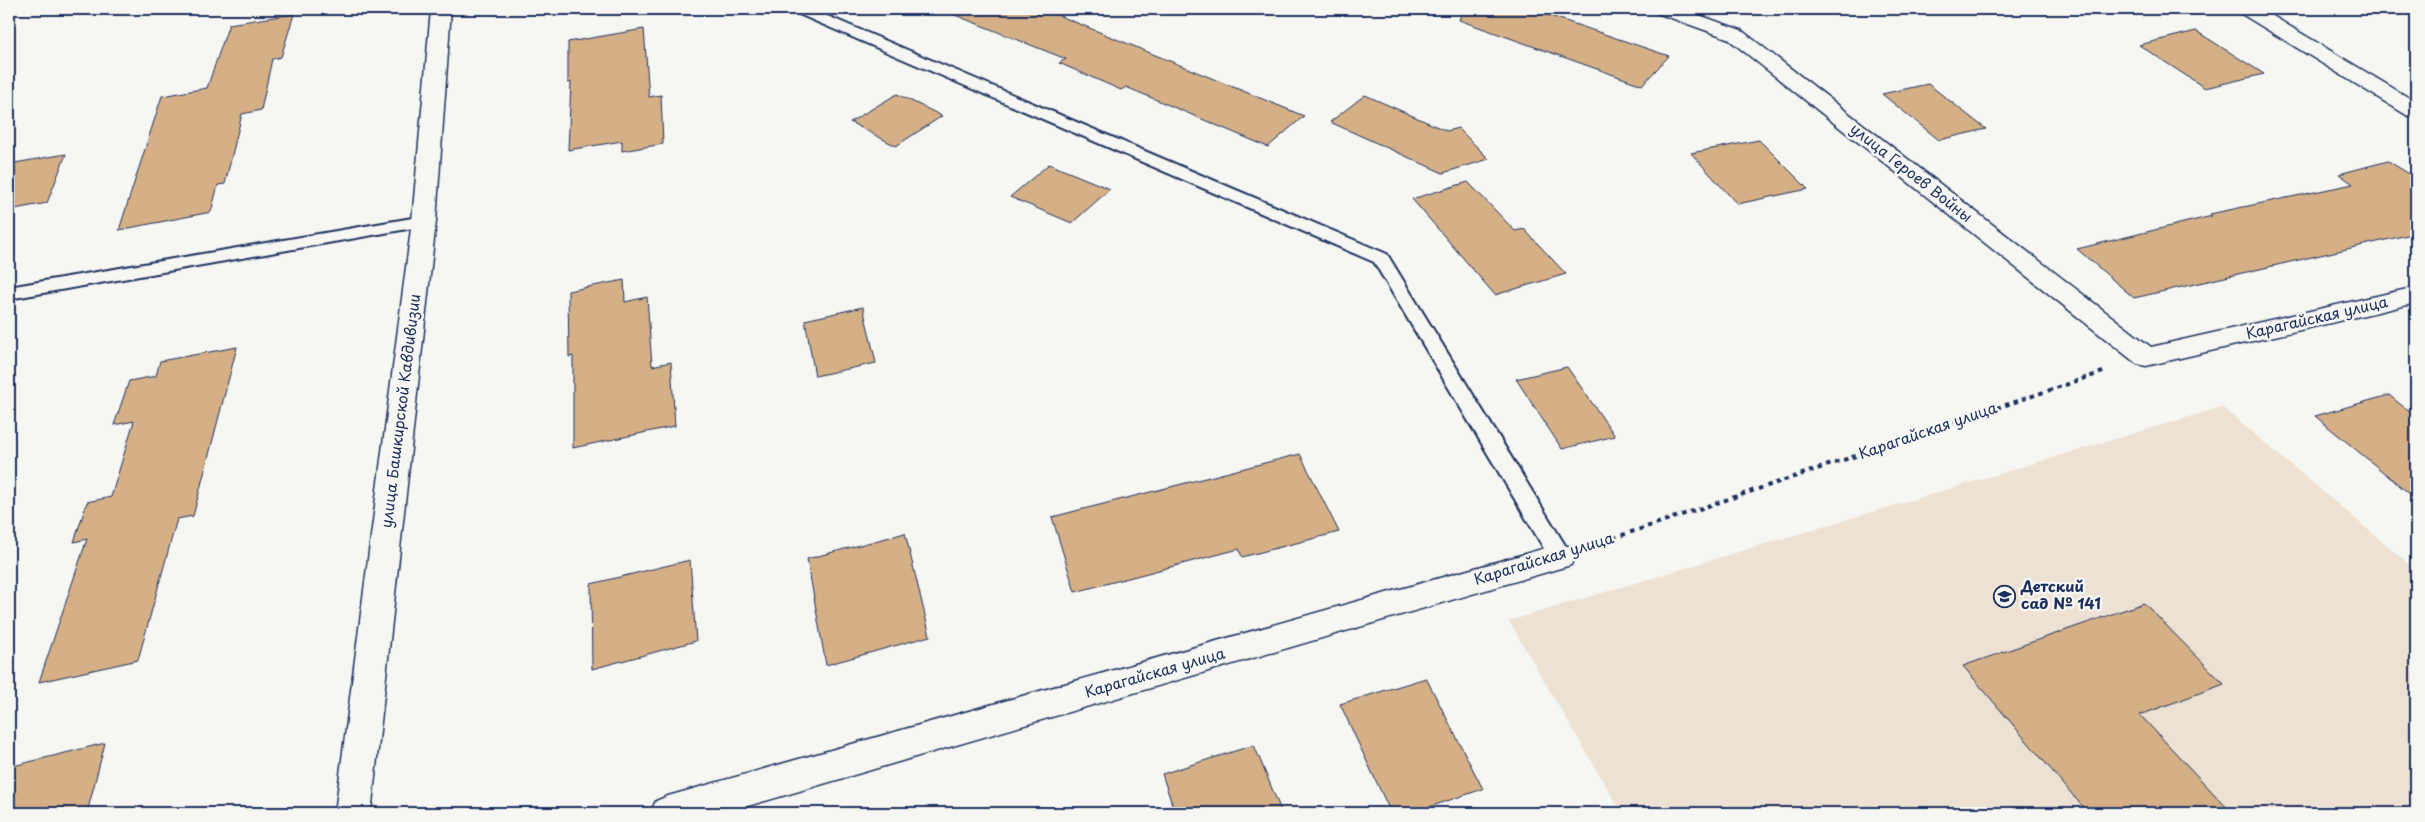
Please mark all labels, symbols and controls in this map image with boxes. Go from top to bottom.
street label: улица Героев Войны [1846,117,1978,227]
street label: Карагайская улица [2243,289,2390,344]
street label: улица Башкирской Кавдивизии [374,293,425,529]
street label: Карагайская улица [1855,395,2000,464]
street label: Карагайская улица [1471,525,1617,590]
place label: Детский сад № 141 [2020,574,2101,614]
school or university icon: Детский сад № 141 [1993,584,2017,608]
street label: Карагайская улица [1082,640,1228,703]

